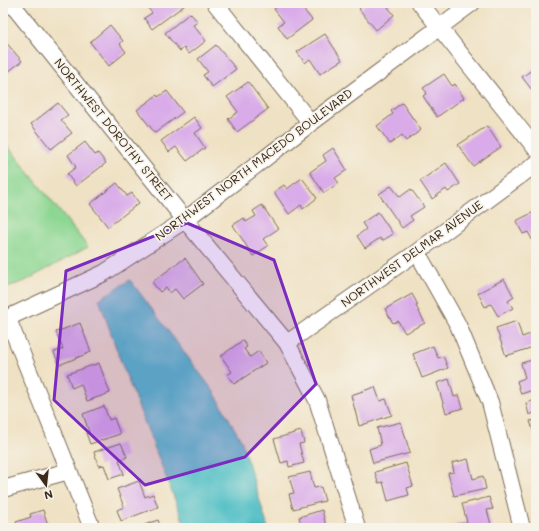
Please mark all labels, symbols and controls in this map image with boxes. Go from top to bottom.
street label: NORTHWEST DOROTHY STREET [51,55,177,204]
street label: NORTHWEST NORTH MACEDO BOULEVARD [151,85,355,244]
street label: NORTHWEST DELMAR AVENUE [337,196,486,310]
north arrow [26,465,66,505]
text: N [43,487,55,503]

